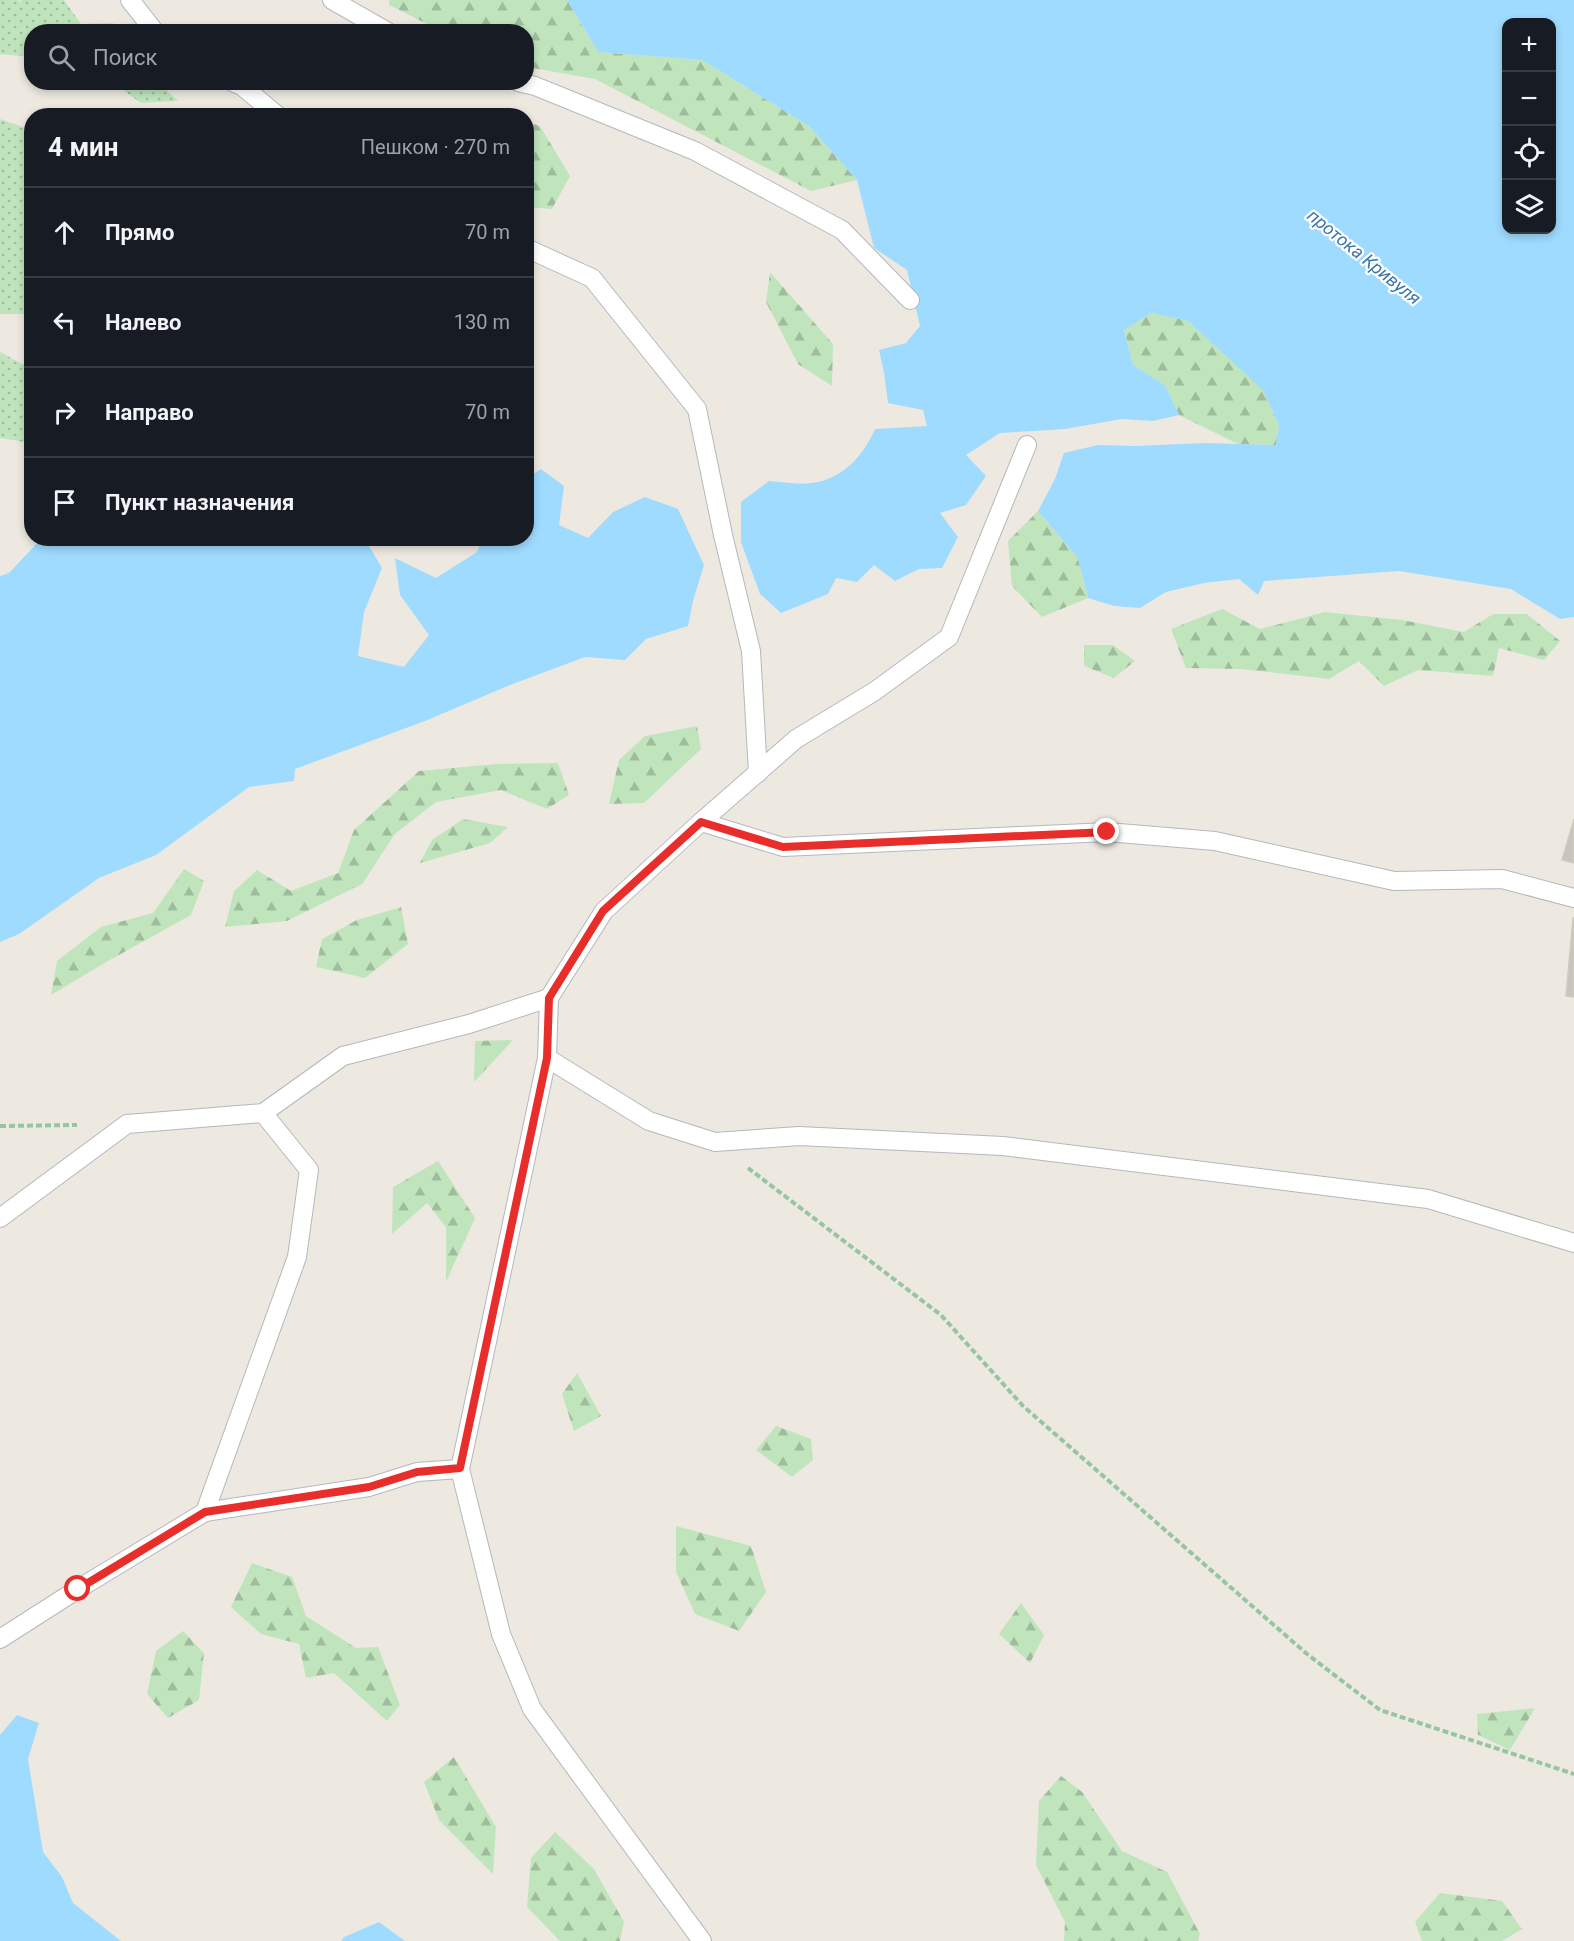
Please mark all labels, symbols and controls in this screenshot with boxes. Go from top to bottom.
map controls [1502,18,1556,234]
button: + [1502,18,1556,72]
search box [24,24,534,90]
icon: search [45,41,78,74]
text: Поиск [93,45,157,70]
button: − [1502,72,1556,126]
button: locate [1502,126,1556,180]
text: 4 мин [48,132,119,162]
text: Пешком · 270 m [361,135,510,159]
button: layers [1502,180,1556,234]
water label: протока Кривуля [1304,205,1425,309]
icon: ahead [48,216,81,249]
text: Прямо [105,220,174,245]
text: 70 m [465,220,510,244]
icon: left [48,306,81,339]
text: Налево [105,310,182,335]
text: 130 m [454,310,510,334]
icon: right [48,396,81,429]
text: Направо [105,400,194,425]
text: 70 m [465,400,510,424]
icon: arrive [48,486,81,519]
text: Пункт назначения [105,490,294,515]
route end [1093,818,1119,844]
route start [64,1575,90,1601]

